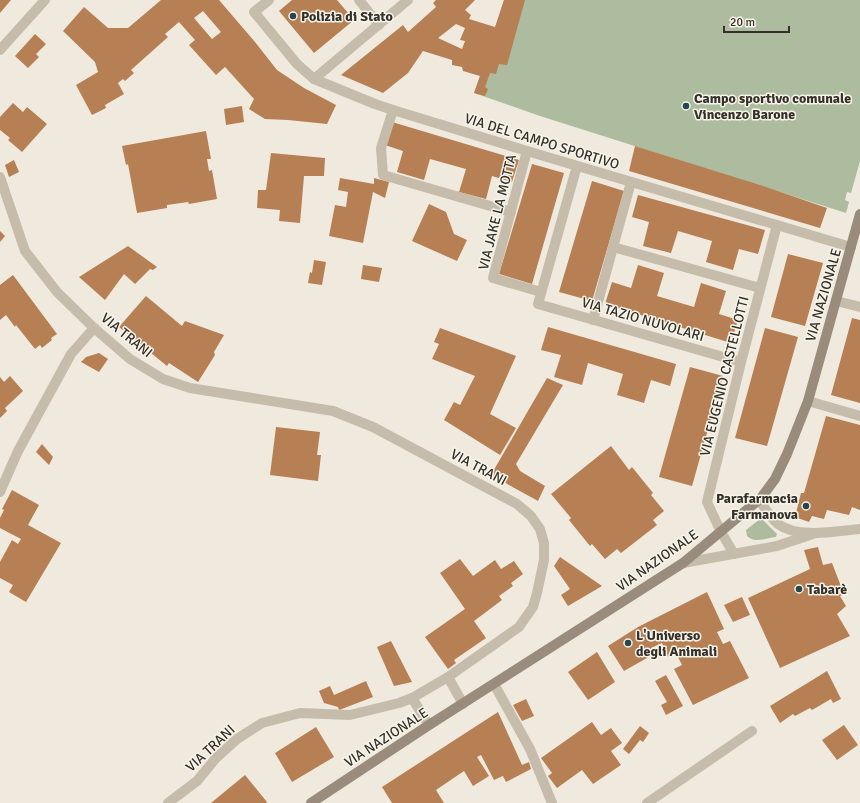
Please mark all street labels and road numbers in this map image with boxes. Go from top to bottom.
street label: VIA DEL CAMPO SPORTIVO [462,110,621,173]
street label: VIA JAKE LA MOTTA [475,152,520,272]
street label: VIA NAZIONALE [802,246,845,344]
street label: VIA TAZIO NUVOLARI [580,294,706,345]
street label: VIA EUGENIO CASTELLOTTI [696,294,753,458]
street label: VIA TRANI [98,310,156,361]
street label: VIA TRANI [448,446,510,489]
street label: VIA NAZIONALE [613,526,702,595]
street label: VIA NAZIONALE [341,704,431,771]
street label: VIA TRANI [182,721,239,775]

